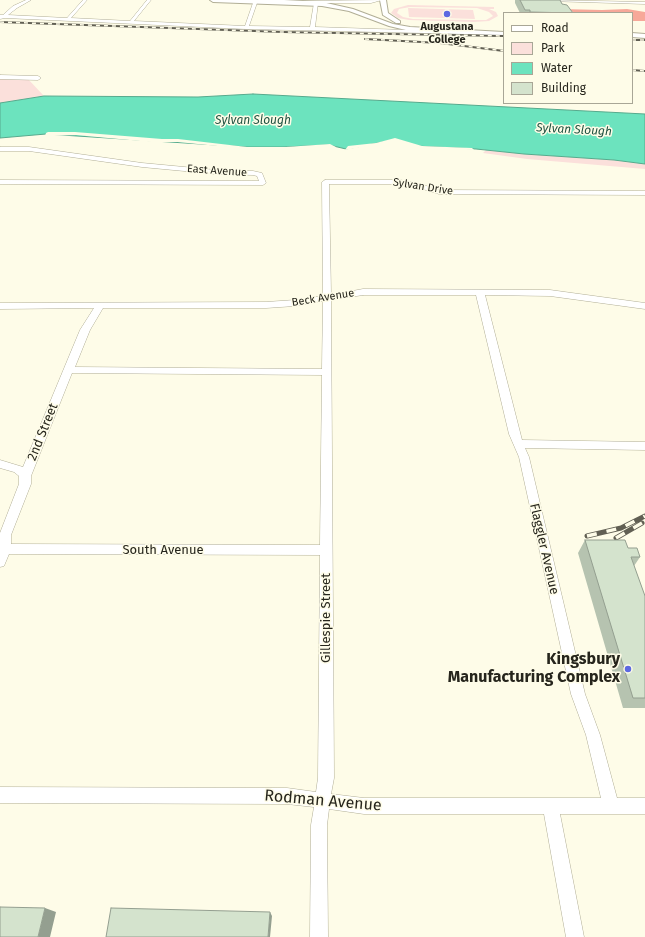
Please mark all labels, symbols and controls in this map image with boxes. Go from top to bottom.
marker: Augustana College [442,9,452,19]
legend [503,12,633,104]
place label: Augustana College [421,20,473,46]
text: Road [541,21,569,35]
text: Park [541,41,565,55]
text: Water [541,61,572,75]
text: Building [541,81,586,95]
water label: Sylvan Slough [215,114,291,128]
water label: Sylvan Slough [536,121,612,139]
street label: East Avenue [187,162,247,180]
street label: Sylvan Drive [392,176,454,198]
street label: Beck Avenue [291,287,355,309]
street label: 2nd Street [24,401,62,463]
street label: Flaggler Avenue [526,502,562,596]
street label: South Avenue [122,542,204,558]
street label: Gillespie Street [318,573,334,663]
place label: Kingsbury Manufacturing Complex [448,650,620,688]
marker: Kingsbury Manufacturing Complex [623,664,633,674]
street label: Rodman Avenue [264,786,382,816]

